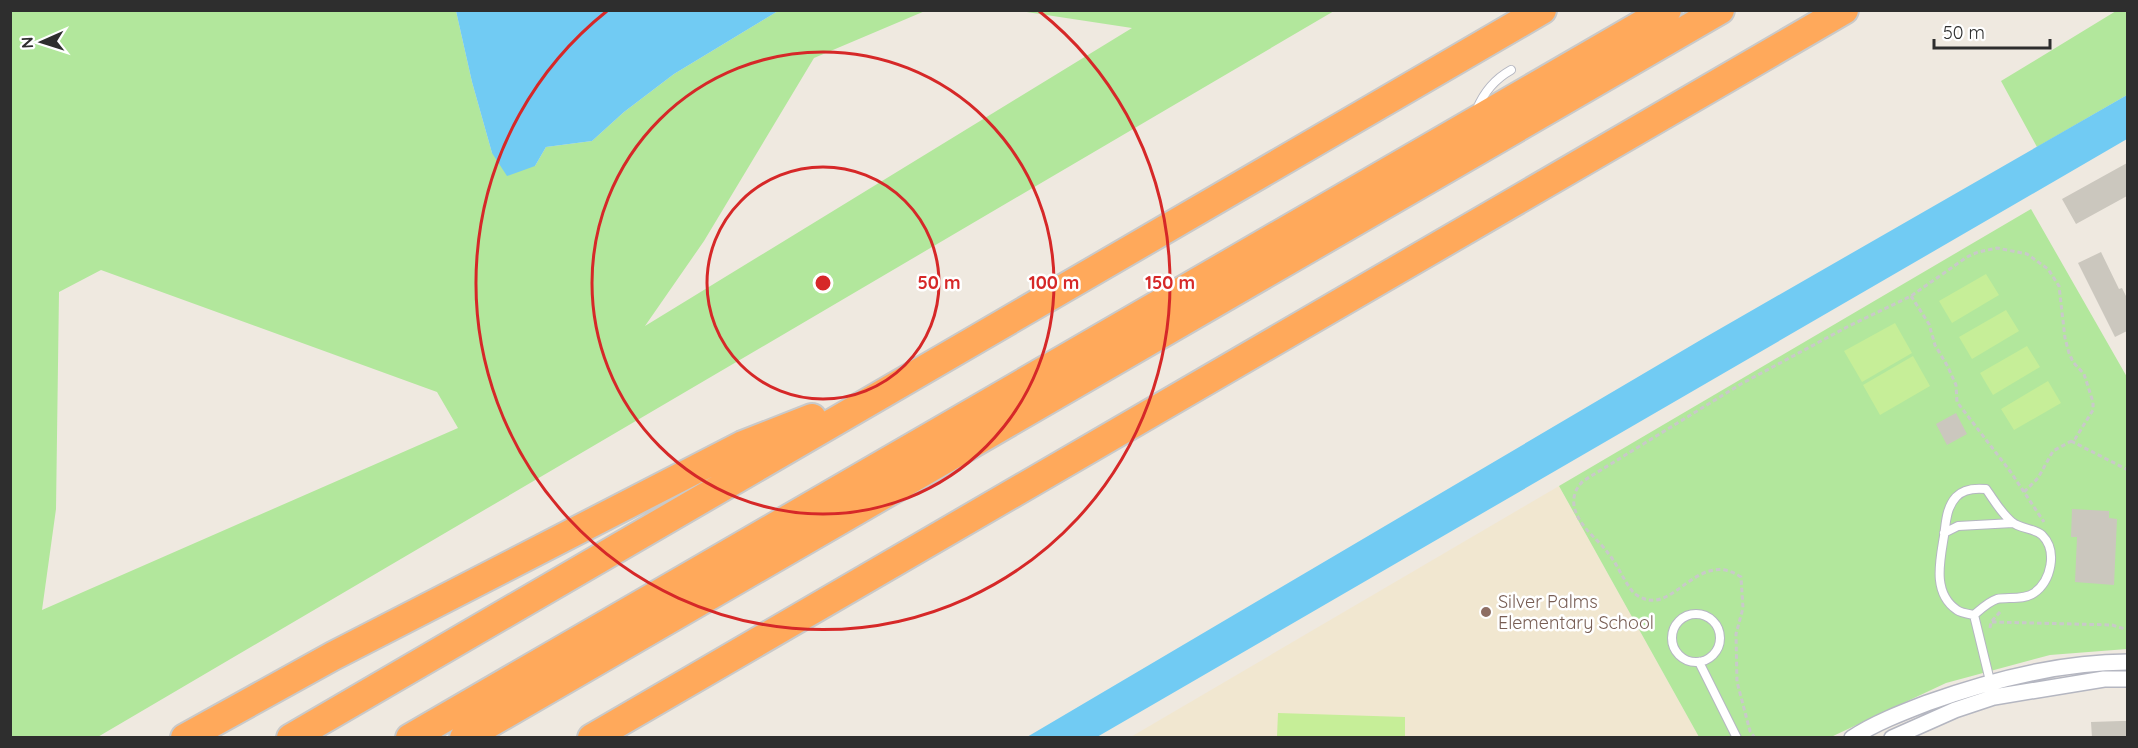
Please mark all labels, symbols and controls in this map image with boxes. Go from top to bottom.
north arrow [12,12,72,72]
scale bar [1934,12,2050,50]
text: 50 m [1943,21,1985,44]
text: N [17,36,37,49]
text: 50 m [917,271,961,294]
text: 100 m [1029,271,1079,294]
text: 150 m [1145,271,1195,294]
centre of rings [813,273,833,293]
place label: Silver Palms Elementary School [1498,590,1654,634]
marker: Silver Palms Elementary School [1479,605,1493,619]

